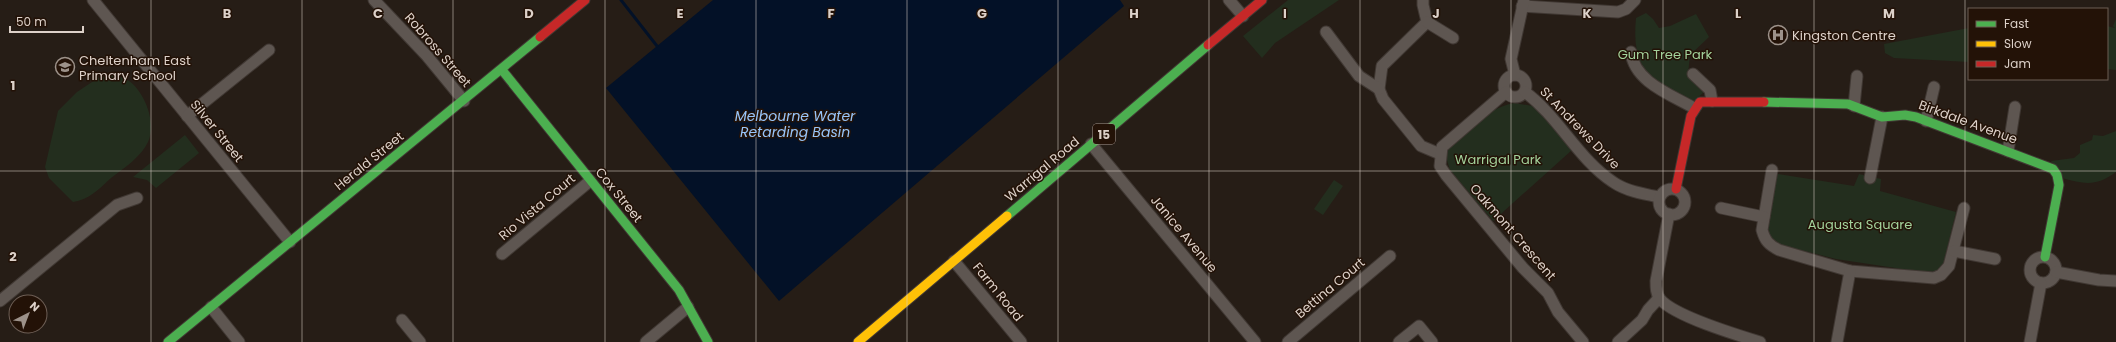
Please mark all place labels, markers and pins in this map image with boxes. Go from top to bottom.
hospital icon: Kingston Centre [1767,24,1789,46]
place label: Kingston Centre [1792,26,1896,45]
place label: Cheltenham East Primary School [79,51,191,85]
school or university icon: Cheltenham East Primary School [54,56,76,78]

